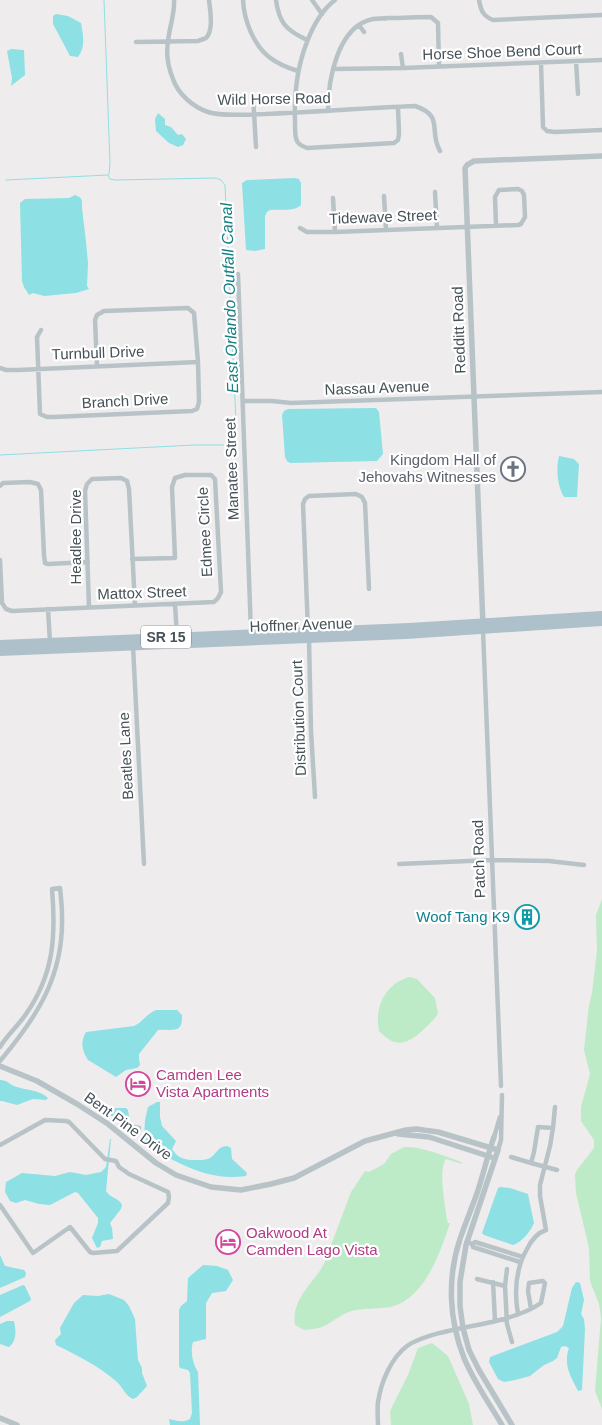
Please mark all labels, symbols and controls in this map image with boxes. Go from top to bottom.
street label: Horse Shoe Bend Court [422,40,583,63]
street label: Wild Horse Road [217,89,331,108]
water label: East Orlando Outfall Canal [218,202,241,393]
street label: Tidewave Street [329,206,438,227]
street label: Redditt Road [448,286,469,374]
street label: Turnbull Drive [51,342,145,363]
street label: Nassau Avenue [324,377,430,398]
street label: Branch Drive [81,390,169,411]
street label: Manatee Street [221,417,242,521]
place label: Kingdom Hall of Jehovahs Witnesses [358,451,497,485]
church icon: Kingdom Hall of Jehovahs Witnesses [500,456,526,482]
street label: Edmee Circle [194,487,215,577]
street label: Headlee Drive [67,489,84,585]
street label: Mattox Street [97,582,188,603]
street label: Hoffner Avenue [249,614,353,635]
road number: SR 15 [141,626,191,649]
street label: Distribution Court [288,659,309,776]
street label: Beatles Lane [115,712,136,800]
street label: Patch Road [469,820,488,898]
building icon: Woof Tang K9 [514,904,540,930]
place label: Woof Tang K9 [416,908,510,925]
place label: Camden Lee Vista Apartments [156,1066,269,1100]
hotel icon: Camden Lee Vista Apartments [125,1071,151,1097]
street label: Bent Pine Drive [81,1088,175,1163]
place label: Oakwood At Camden Lago Vista [246,1224,378,1258]
hotel icon: Oakwood At Camden Lago Vista [215,1229,241,1255]

